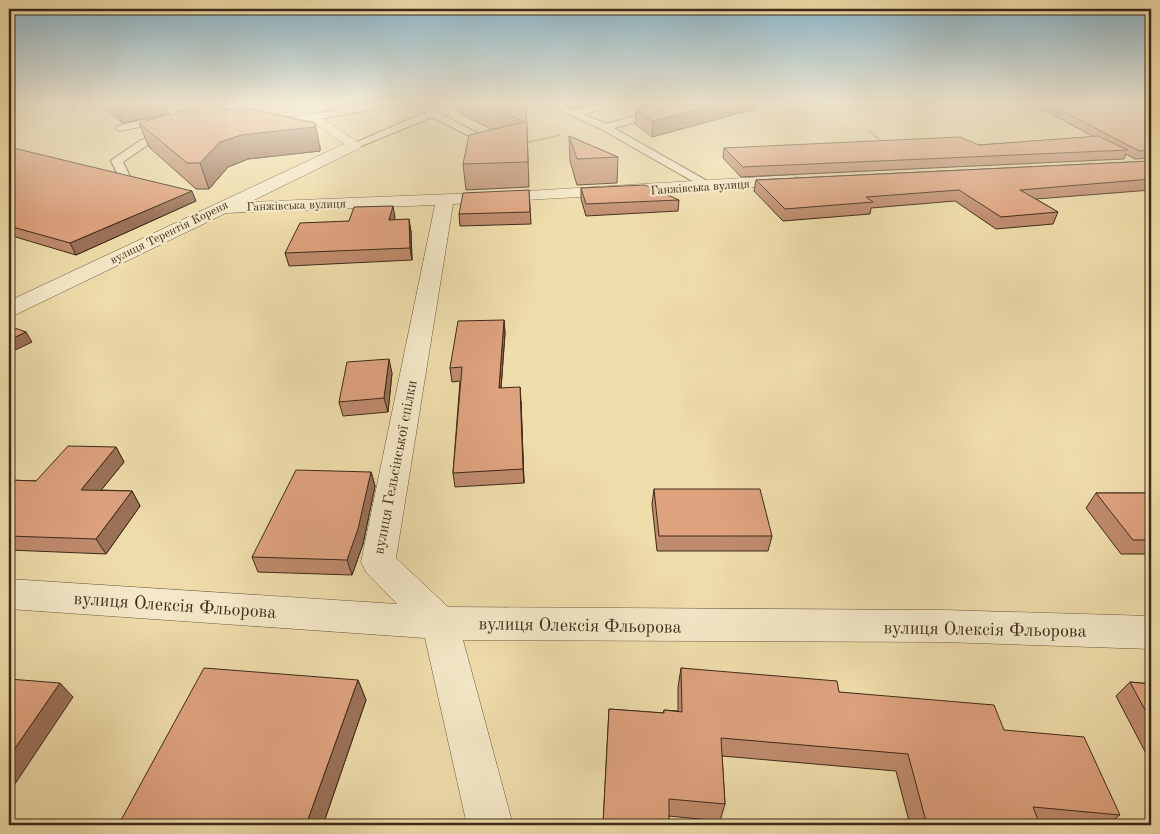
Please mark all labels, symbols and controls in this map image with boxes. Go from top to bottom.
street label: Ганжівська вулиця [650,178,750,197]
street label: Ганжівська вулиця [246,197,346,214]
street label: вулиця Терентія Кореня [108,198,230,267]
street label: вулиця Гельсінської спілки [372,379,421,556]
street label: вулиця Олексія Фльорова [73,590,277,622]
street label: вулиця Олексія Фльорова [478,615,682,637]
street label: вулиця Олексія Фльорова [883,619,1087,641]

